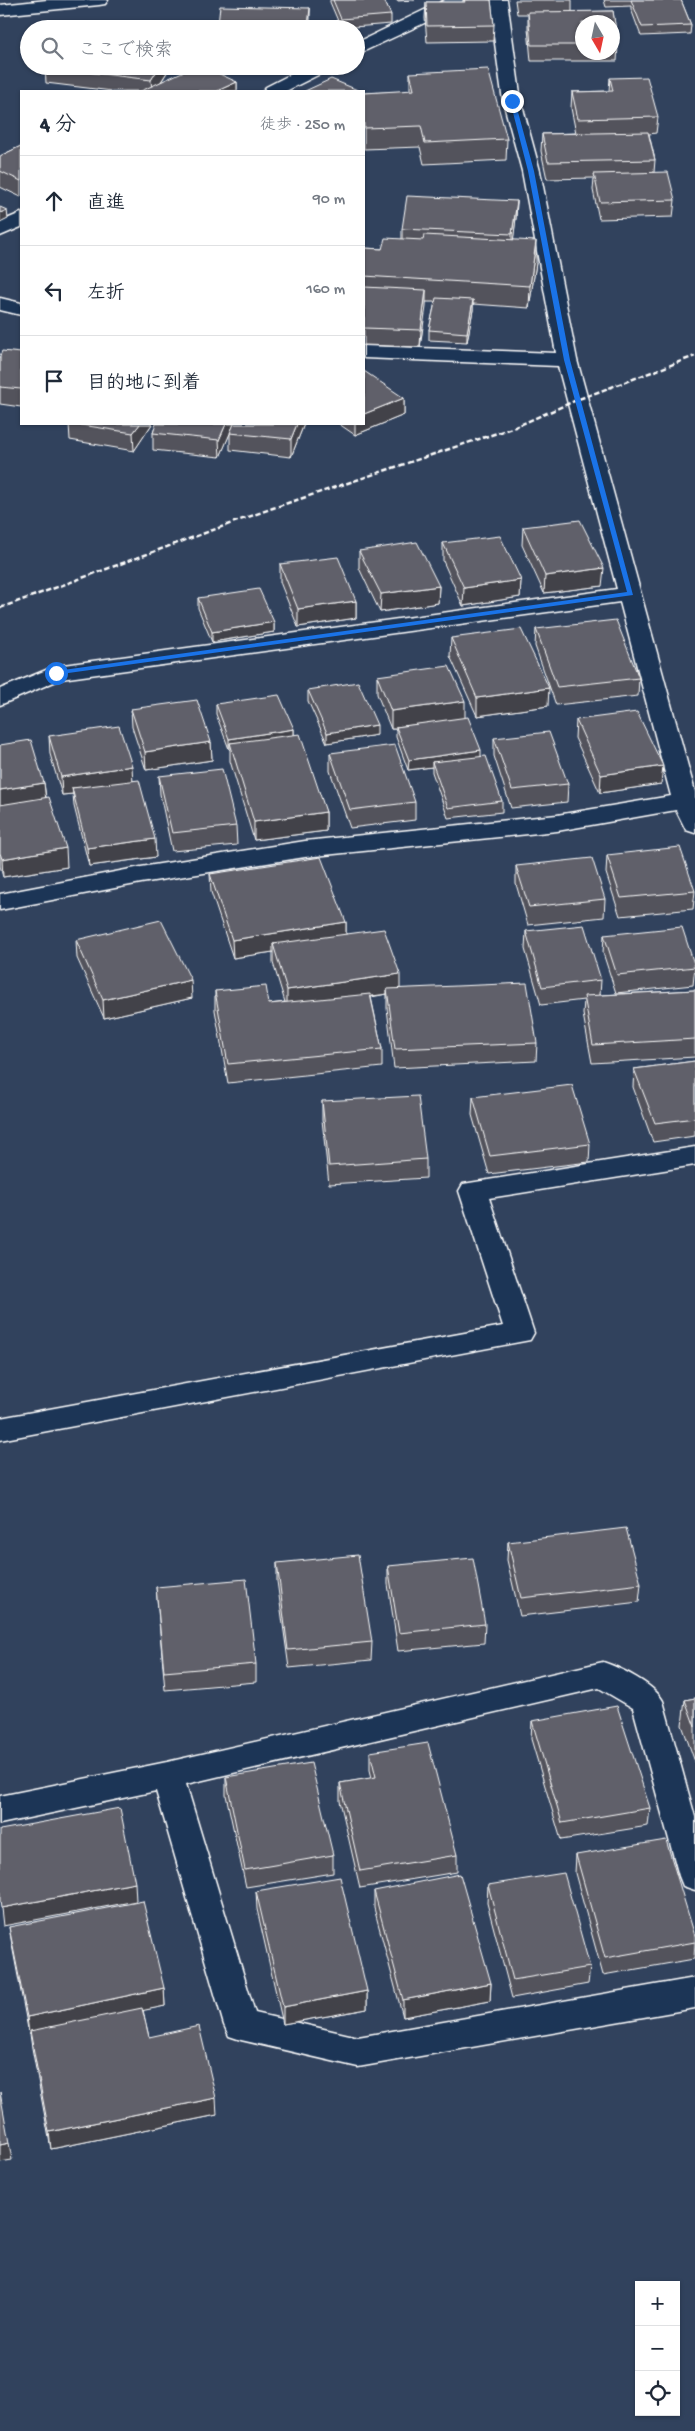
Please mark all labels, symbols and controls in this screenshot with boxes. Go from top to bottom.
north arrow [575,15,620,60]
search box [20,20,365,75]
icon: search [38,34,66,62]
text: ここで検索 [78,40,173,63]
route end [501,90,524,113]
text: 4 分 [40,114,76,139]
text: 徒歩 · 250 m [260,117,345,136]
icon: ahead [40,187,68,215]
text: 90 m [313,191,345,210]
text: 直進 [87,193,125,216]
icon: left [40,277,68,305]
text: 160 m [306,281,345,300]
text: 左折 [87,283,125,306]
icon: arrive [40,367,68,395]
text: 目的地に到着 [87,373,201,396]
route start [45,662,68,685]
map controls [635,2281,680,2416]
button: + [635,2281,680,2326]
button: − [635,2326,680,2371]
button: locate [635,2371,680,2416]

